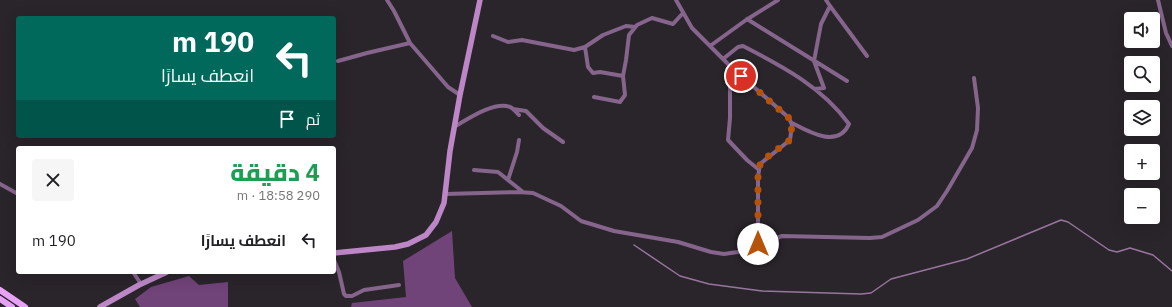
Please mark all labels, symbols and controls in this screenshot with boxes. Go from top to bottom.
map controls [1124,12,1160,224]
button: sound [1124,12,1160,48]
text: 190 m [172,23,254,60]
icon: left [268,32,320,84]
button: search [1124,56,1160,92]
pin [724,59,758,93]
text: انعطف يسارًا [161,64,254,87]
icon: arrive [730,65,752,87]
button: layers [1124,100,1160,136]
icon: arrive [276,108,298,130]
text: ثم [306,110,320,129]
button: + [1124,144,1160,180]
text: 4 دقيقة [230,156,320,188]
button: close [32,159,74,201]
text: 290 m · 18:58 [237,187,320,204]
button: − [1124,188,1160,224]
position arrow [737,223,779,265]
icon: left [298,229,320,251]
text: 190 m [32,231,76,250]
text: انعطف يسارًا [201,231,286,250]

